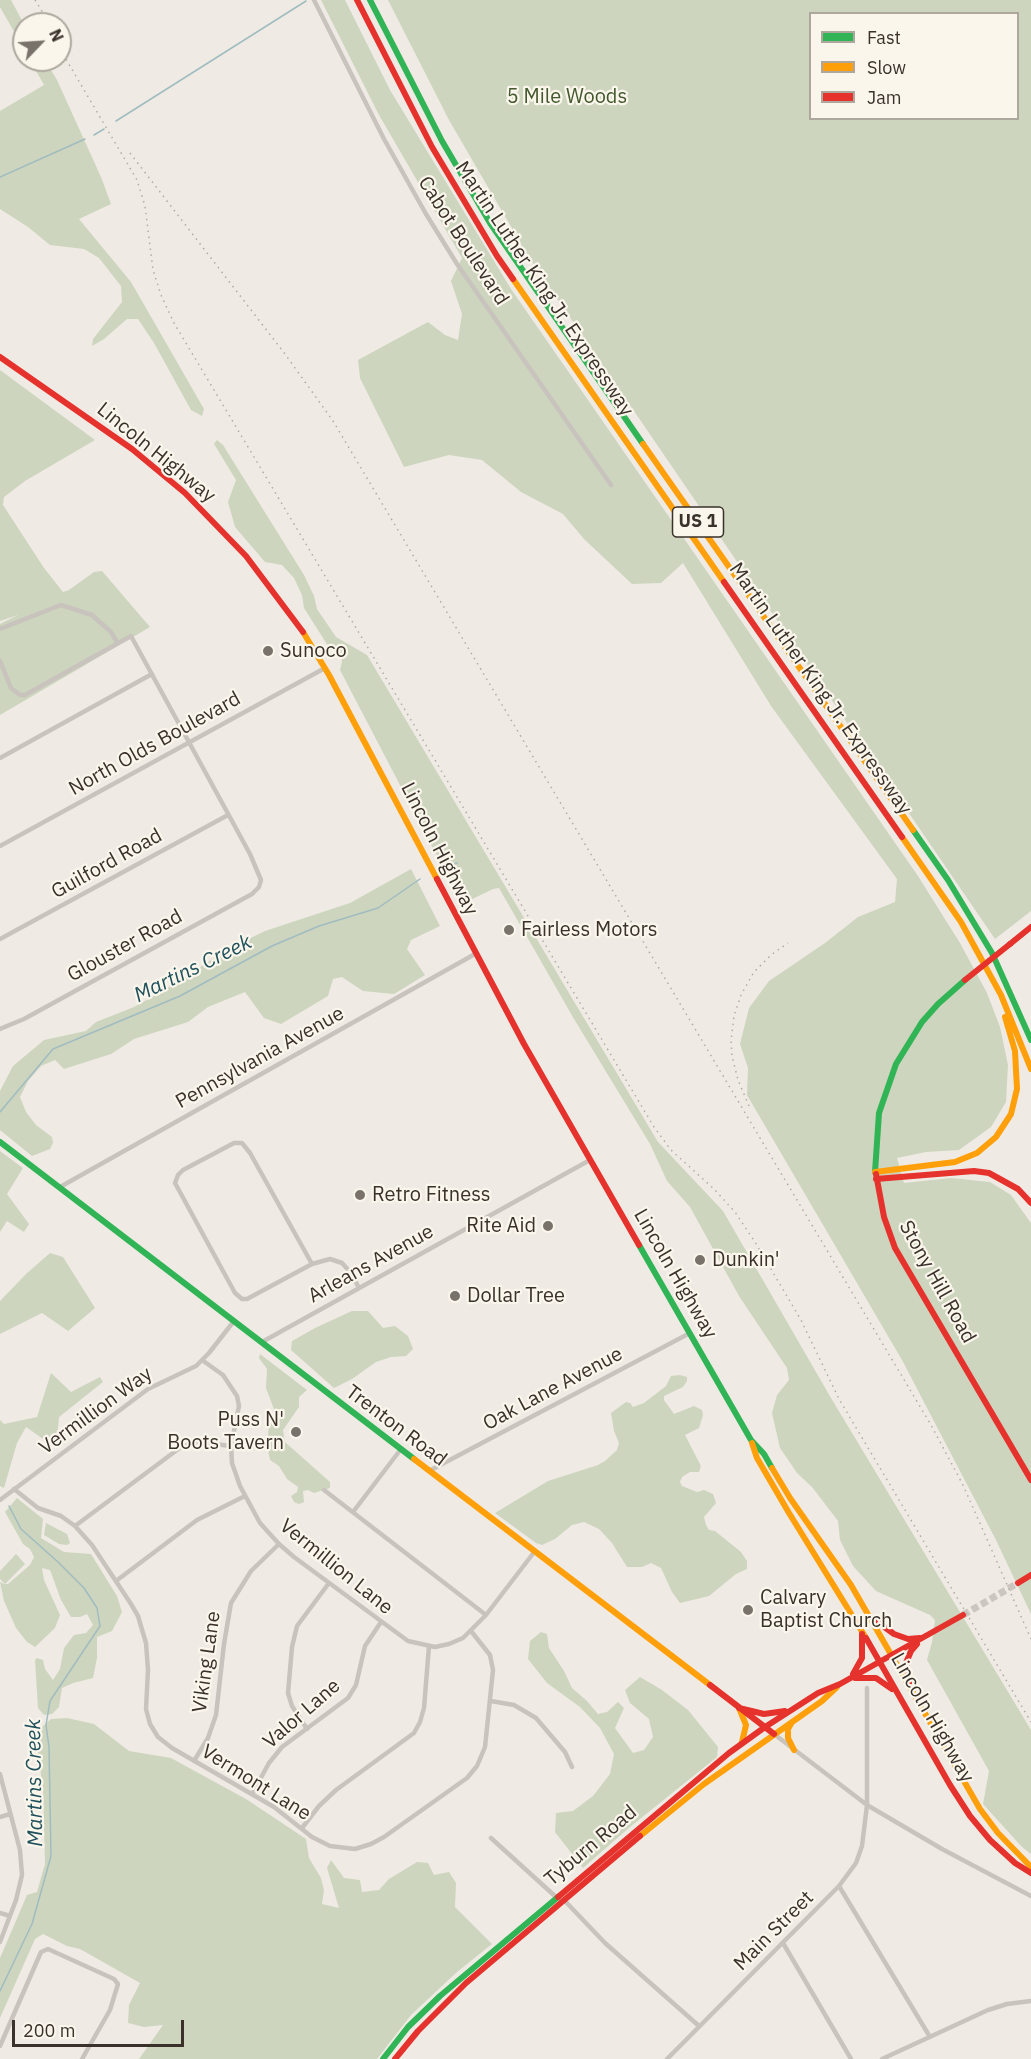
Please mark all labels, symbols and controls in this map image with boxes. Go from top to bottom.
north arrow [12,12,72,72]
legend [809,12,1019,120]
text: N [45,26,68,45]
text: Fast [867,26,901,49]
text: Slow [867,56,906,79]
park label: 5 Mile Woods [507,85,627,109]
text: Jam [867,86,902,109]
street label: Martin Luther King Jr. Expressway [450,157,638,421]
street label: Cabot Boulevard [412,172,514,310]
street label: Lincoln Highway [92,398,220,508]
road number: US 1 [672,507,724,537]
street label: Martin Luther King Jr. Expressway [724,558,916,820]
place label: Sunoco [280,639,347,663]
marker: Sunoco [261,644,275,658]
street label: North Olds Boulevard [65,687,245,801]
street label: Lincoln Highway [395,779,483,919]
street label: Guilford Road [47,824,167,904]
street label: Glouster Road [63,905,187,987]
place label: Fairless Motors [521,918,658,942]
marker: Fairless Motors [502,923,516,937]
water label: Martins Creek [130,930,256,1008]
street label: Pennsylvania Avenue [172,1002,348,1114]
place label: Retro Fitness [372,1183,491,1207]
marker: Retro Fitness [353,1188,367,1202]
street label: Lincoln Highway [628,1205,722,1343]
place label: Rite Aid [466,1214,536,1238]
street label: Stony Hill Road [893,1217,981,1347]
marker: Rite Aid [541,1219,555,1233]
street label: Arleans Avenue [304,1220,438,1308]
place label: Dunkin' [712,1248,780,1272]
marker: Dunkin' [693,1253,707,1267]
place label: Dollar Tree [467,1284,565,1308]
marker: Dollar Tree [448,1289,462,1303]
street label: Oak Lane Avenue [479,1342,627,1436]
street label: Vermillion Way [35,1362,157,1460]
street label: Trenton Road [341,1380,451,1472]
place label: Puss N' Boots Tavern [167,1408,284,1455]
marker: Puss N' Boots Tavern [289,1425,303,1439]
street label: Vermillion Lane [275,1514,397,1620]
place label: Calvary Baptist Church [760,1586,892,1633]
marker: Calvary Baptist Church [741,1603,755,1617]
street label: Viking Lane [188,1610,226,1714]
street label: Lincoln Highway [885,1649,979,1787]
street label: Valor Lane [259,1674,345,1754]
water label: Martins Creek [21,1719,49,1847]
street label: Vermont Lane [197,1740,315,1826]
street label: Tyburn Road [540,1800,642,1892]
street label: Main Street [729,1886,819,1976]
scale bar [15,2008,188,2046]
text: 200 m [23,2019,75,2042]

